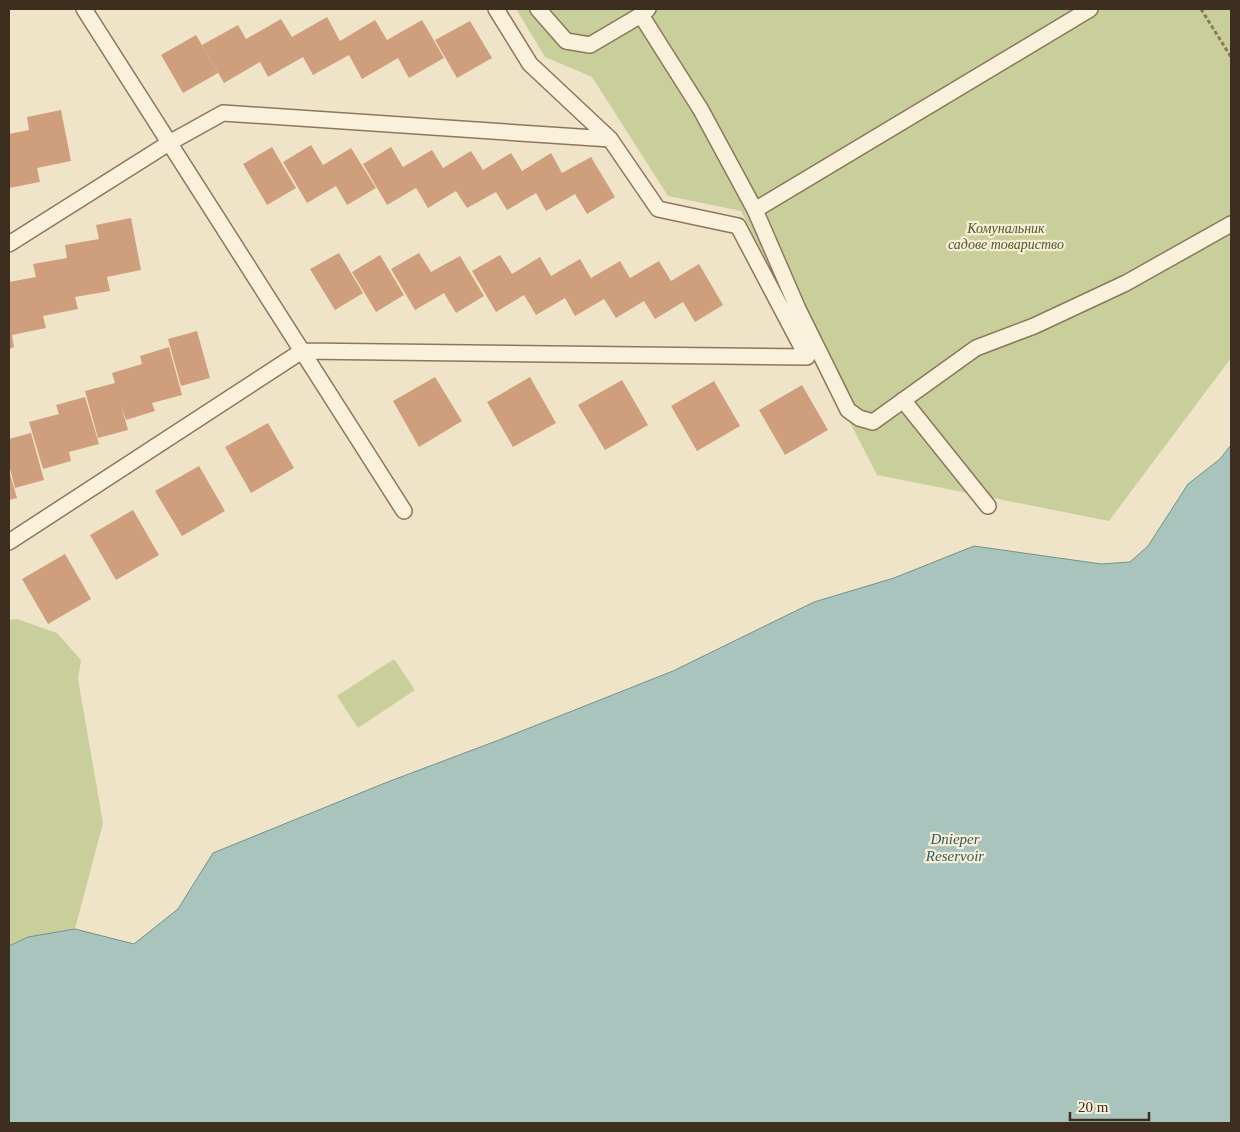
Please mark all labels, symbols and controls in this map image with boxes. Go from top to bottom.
park label: Комунальник садове товариство [948,221,1064,252]
water label: Dnieper Reservoir [925,831,984,864]
scale bar [1070,1090,1149,1122]
text: 20 m [1078,1099,1109,1115]

